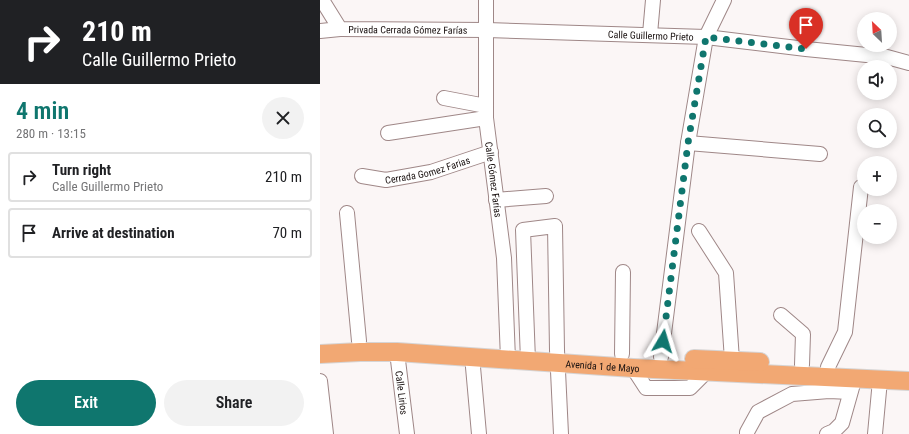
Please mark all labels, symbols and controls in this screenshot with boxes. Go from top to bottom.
pin [789,8,823,49]
north arrow [857,12,897,52]
map controls [857,12,897,244]
icon: arrive [795,14,817,36]
text: 210 m [82,15,152,48]
icon: right [16,16,68,68]
street label: Privada Cerrada Gómez Farías [348,24,468,36]
street label: Calle Guillermo Prieto [608,29,694,43]
text: Calle Guillermo Prieto [82,49,236,70]
button: sound [857,60,897,100]
text: 4 min [16,97,69,125]
button: close [262,97,304,139]
button: search [857,108,897,148]
text: 280 m · 13:15 [16,126,86,141]
street label: Calle Gómez Farías [483,141,504,218]
street label: Cerrada Gomez Farias [384,154,472,186]
button: + [857,156,897,196]
text: Turn right [52,161,111,179]
icon: right [18,166,40,188]
text: 210 m [265,168,302,186]
text: Calle Guillermo Prieto [52,179,163,194]
button: − [857,204,897,244]
icon: arrive [18,222,40,244]
text: Arrive at destination [52,224,175,242]
text: 70 m [272,224,302,242]
position arrow [642,320,684,362]
street label: Avenida 1 de Mayo [565,358,640,374]
street label: Calle Lirios [393,370,410,416]
button: Exit [16,380,156,426]
button: Share [164,380,304,426]

